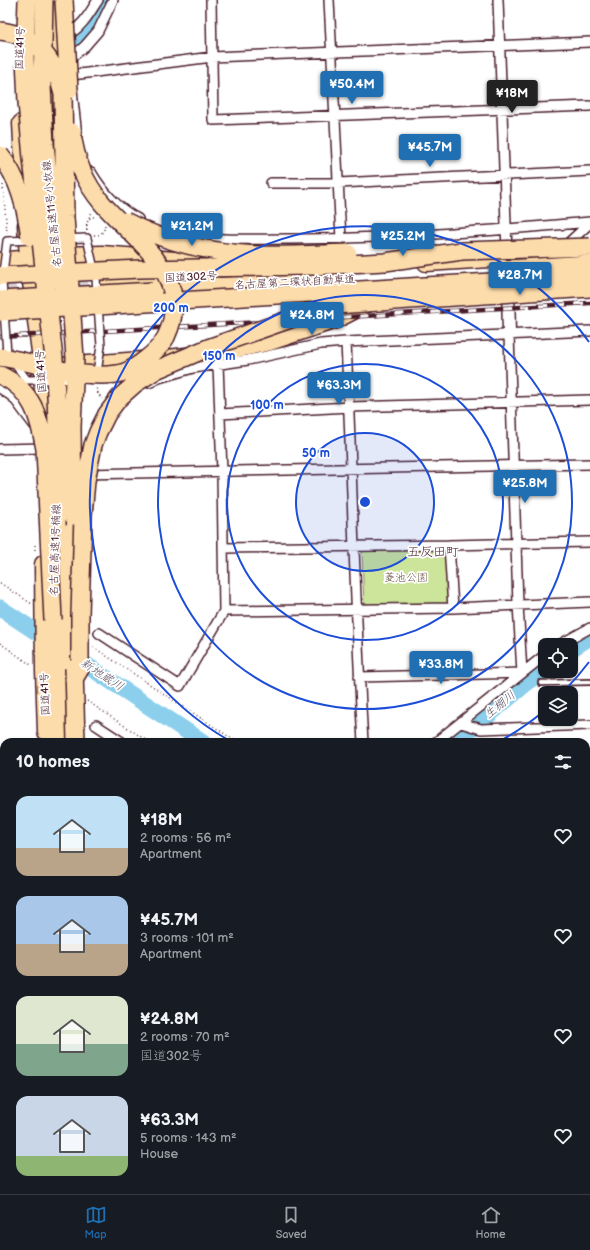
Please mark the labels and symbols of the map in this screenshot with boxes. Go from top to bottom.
street label: 国道41号 [13,26,27,70]
pin: ¥50.4M [319,71,385,105]
pin: ¥18M [488,80,536,114]
pin: ¥45.7M [397,134,463,168]
street label: 名古屋高速11号小牧線 [40,160,64,268]
pin: ¥21.2M [159,213,225,247]
pin: ¥25.2M [370,223,436,257]
pin: ¥28.7M [487,262,553,296]
street label: 国道302号 [164,269,218,285]
street label: 名古屋第二環状自動車道 [234,272,356,292]
text: 200 m [153,301,189,316]
pin: ¥24.8M [279,302,345,336]
street label: 国道41号 [33,349,49,393]
text: 150 m [203,349,235,364]
pin: ¥63.3M [306,372,372,406]
text: 100 m [250,398,284,413]
text: 50 m [302,446,330,461]
pin: ¥25.8M [492,470,558,504]
centre of rings [358,495,372,509]
street label: 名古屋高速1号楠線 [47,504,63,596]
district label: 五反田町 [407,544,459,560]
park label: 菱池公園 [384,571,428,584]
pin: ¥33.8M [408,651,474,685]
water label: 新地蔵川 [78,656,126,694]
street label: 国道41号 [38,672,52,716]
water label: 生棚川 [481,688,519,722]

